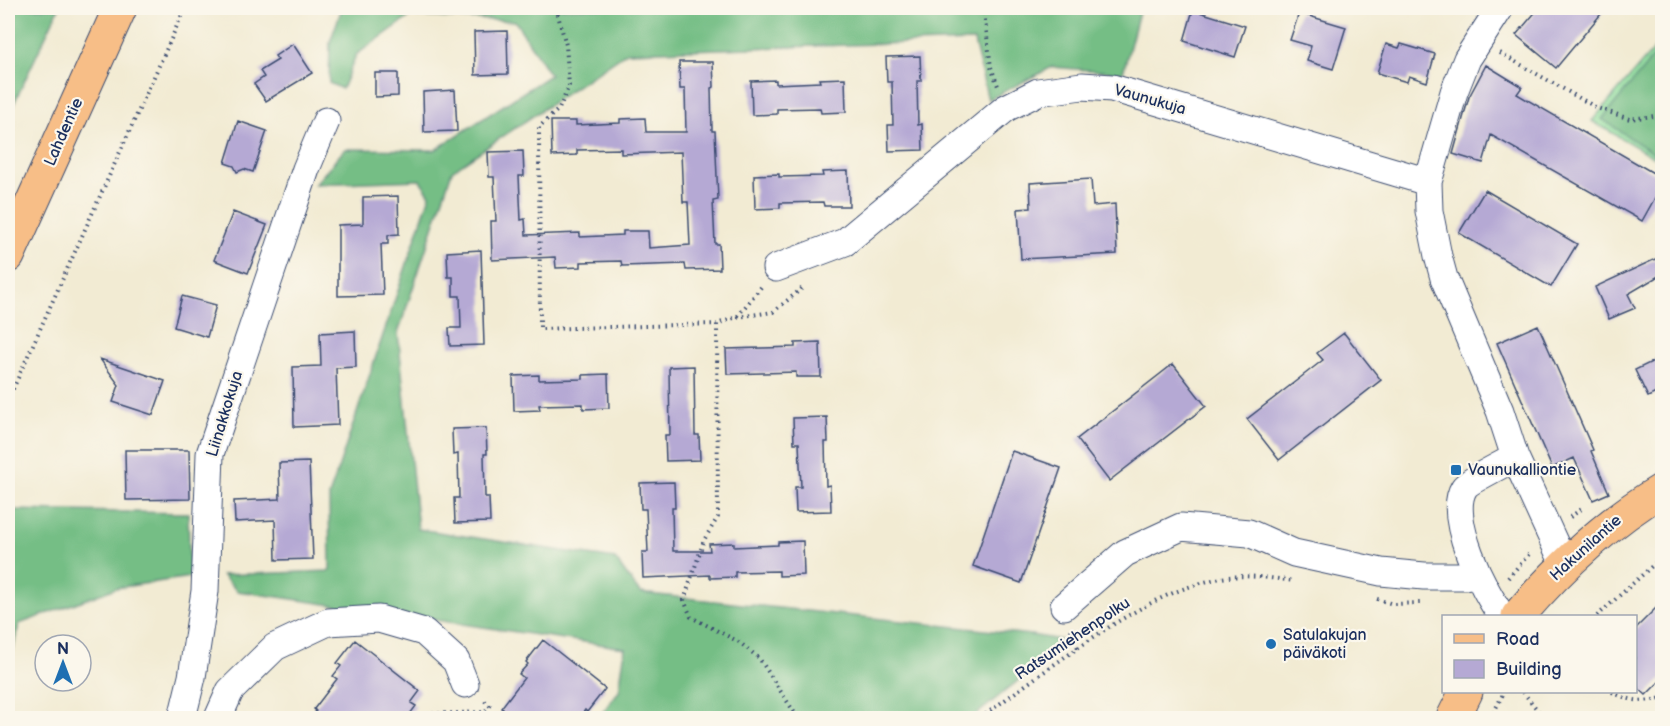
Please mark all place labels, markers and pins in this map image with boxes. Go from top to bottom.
place label: Vaunukalliontie [1468,461,1577,480]
marker: Vaunukalliontie [1449,463,1463,477]
place label: Satulakujan päiväkoti [1283,626,1367,663]
marker: Satulakujan päiväkoti [1264,637,1278,651]

